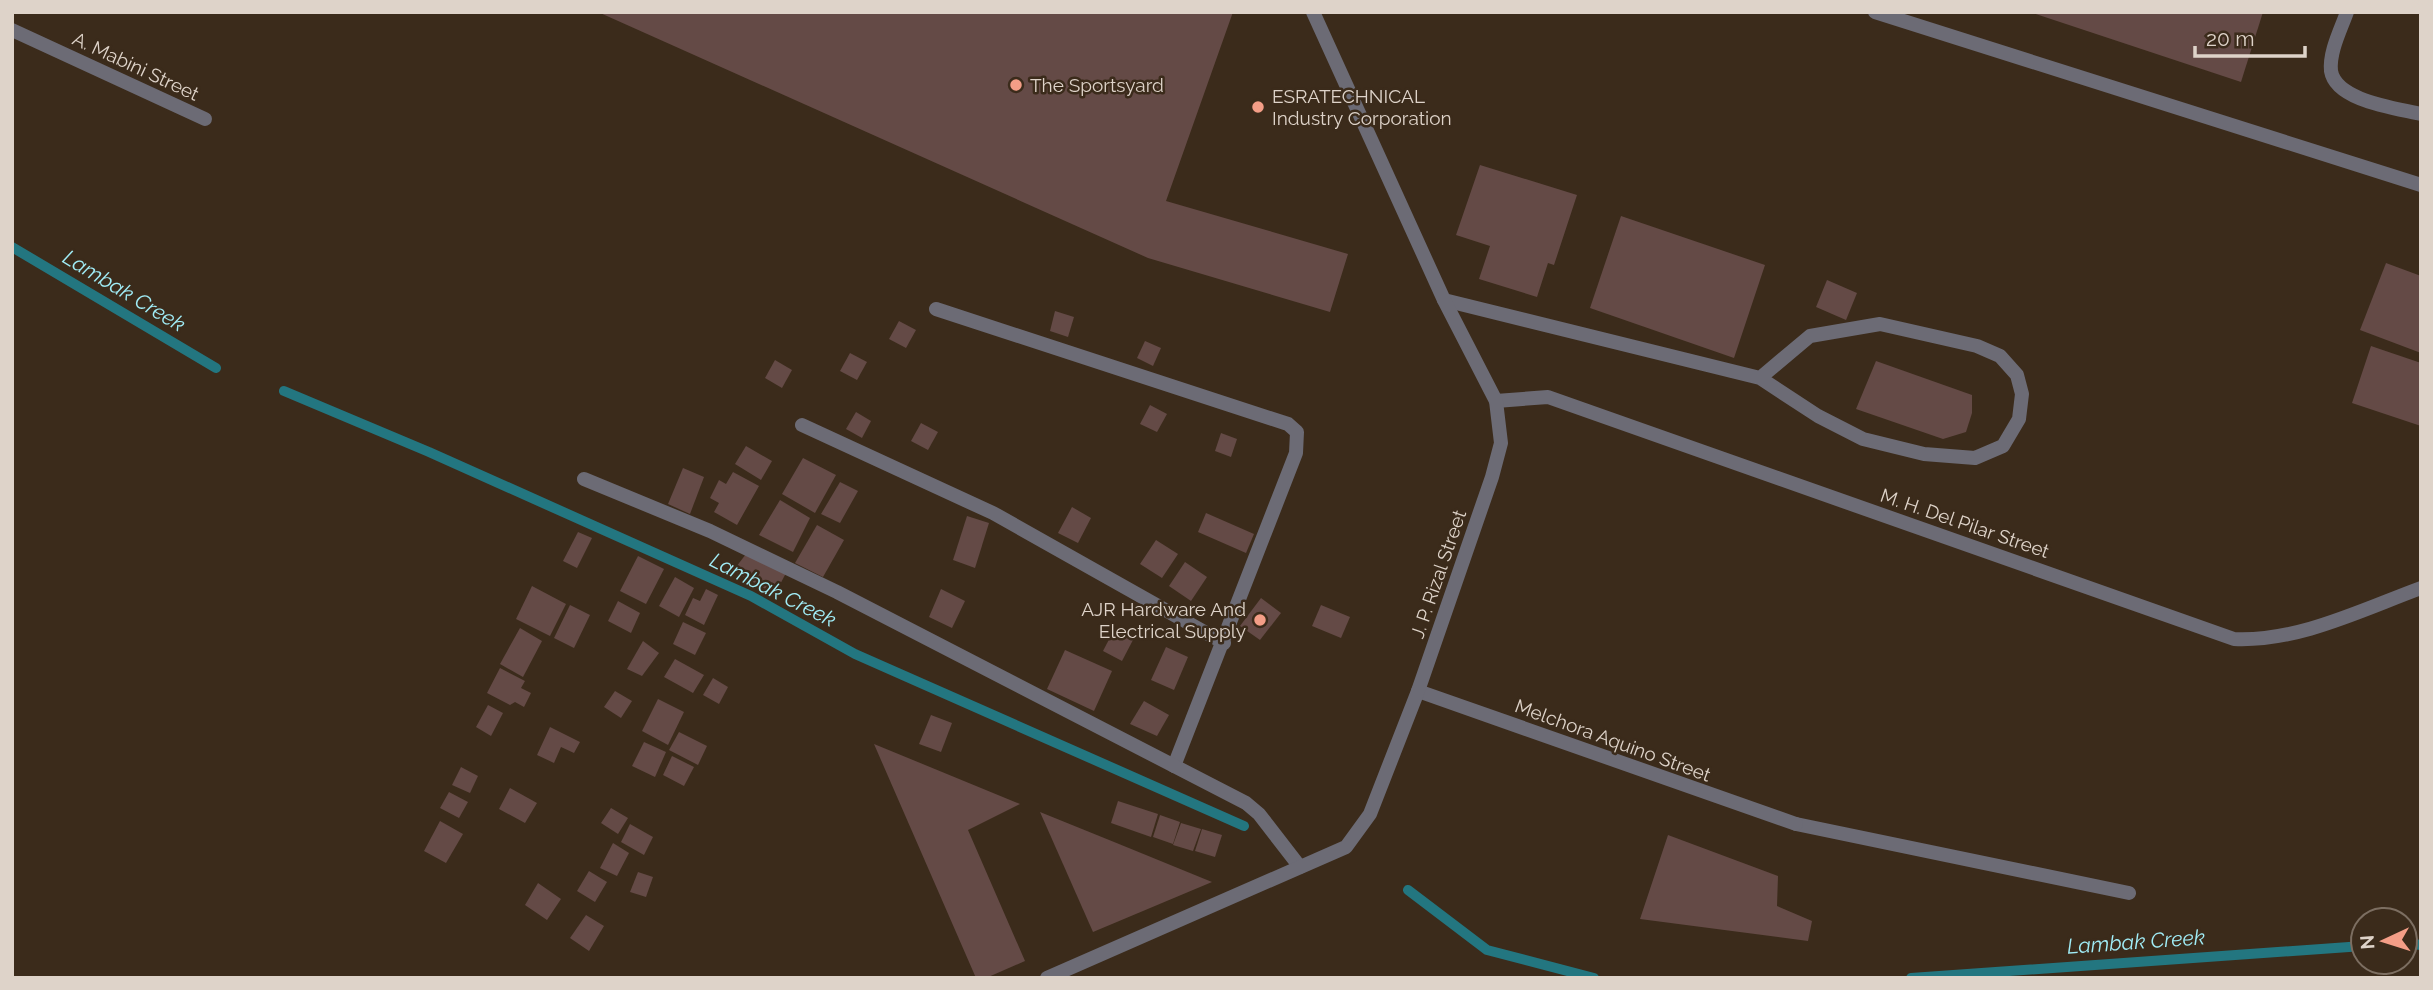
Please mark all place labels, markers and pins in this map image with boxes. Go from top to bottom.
place label: The Sportsyard [1030,74,1164,96]
marker: The Sportsyard [1008,77,1024,93]
place label: ESRATECHNICAL Industry Corporation [1272,85,1452,129]
marker: ESRATECHNICAL Industry Corporation [1250,99,1266,115]
place label: AJR Hardware And Electrical Supply [1081,598,1246,642]
marker: AJR Hardware And Electrical Supply [1252,612,1268,628]

